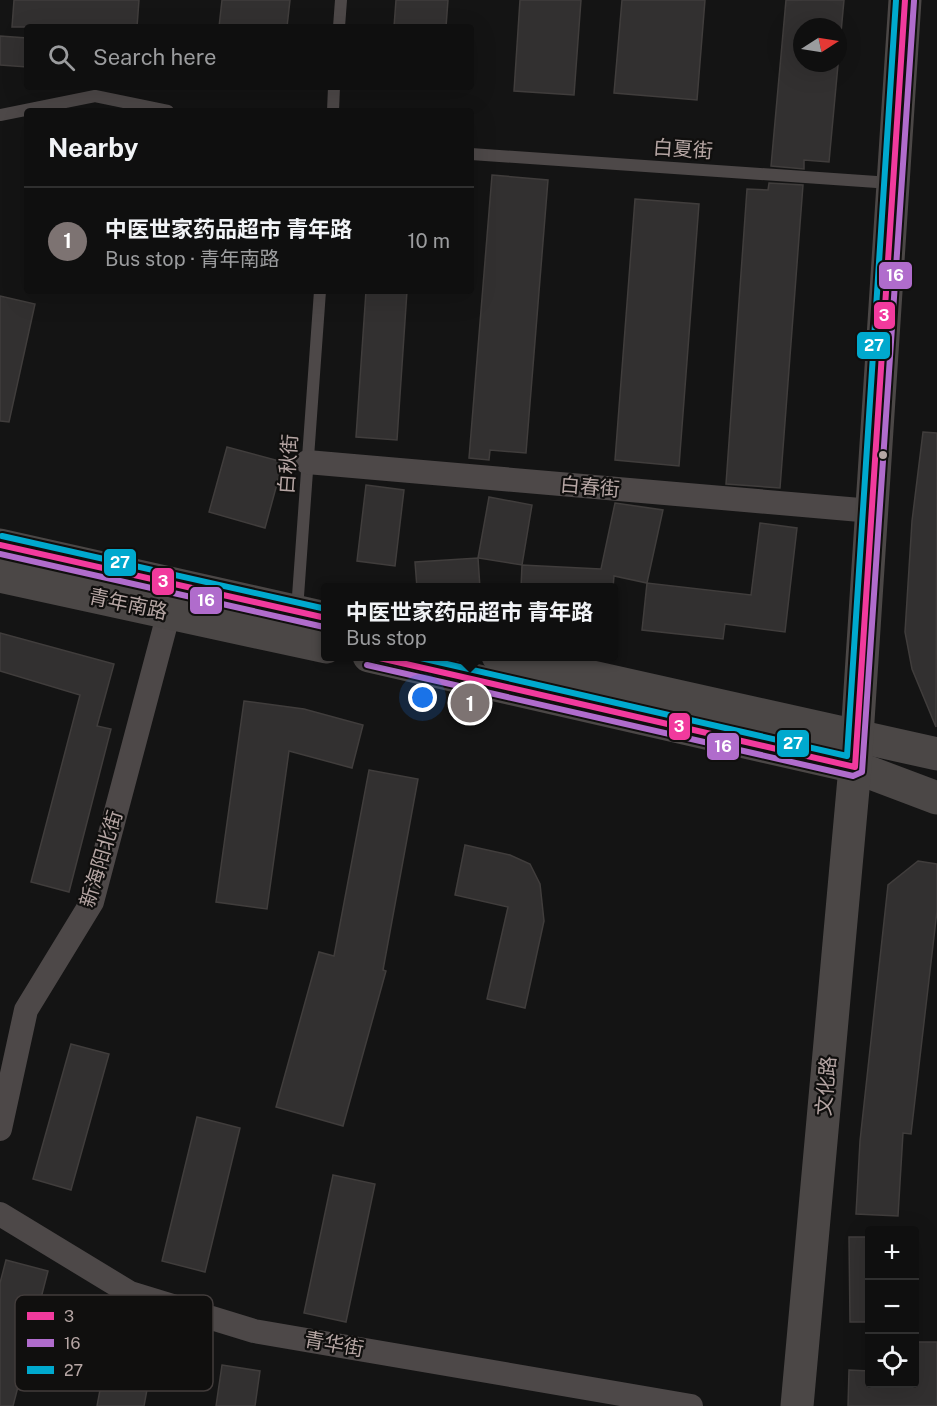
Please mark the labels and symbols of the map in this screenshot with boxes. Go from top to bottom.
north arrow [793,18,847,72]
street label: 白夏街 [652,135,714,163]
line badge: 16 [878,261,913,290]
text: 16 [886,266,904,285]
line badge: 3 [873,301,896,330]
text: 3 [879,306,889,325]
line badge: 27 [856,331,891,360]
text: 27 [864,336,884,355]
street label: 白秋街 [274,433,302,495]
unlabelled marker [877,449,889,461]
street label: 白春街 [559,472,621,502]
line badge: 27 [103,548,137,577]
text: 27 [110,553,130,572]
line badge: 3 [151,567,175,596]
text: 3 [158,572,168,591]
street label: 青年南路 [86,584,170,624]
line badge: 16 [189,586,223,615]
text: 16 [197,591,215,610]
pin: 1 [450,680,490,726]
your location [408,683,437,712]
line badge: 3 [668,712,691,741]
text: 3 [674,717,684,736]
line badge: 27 [776,729,810,758]
line badge: 16 [706,732,740,761]
text: 27 [783,734,803,753]
text: 16 [714,737,732,756]
street label: 新海阳北街 [75,808,127,910]
street label: 文化路 [811,1055,841,1117]
legend [15,1295,213,1391]
text: 3 [64,1307,74,1326]
street label: 青华街 [302,1327,366,1361]
text: 16 [64,1334,81,1353]
text: 27 [64,1361,83,1380]

